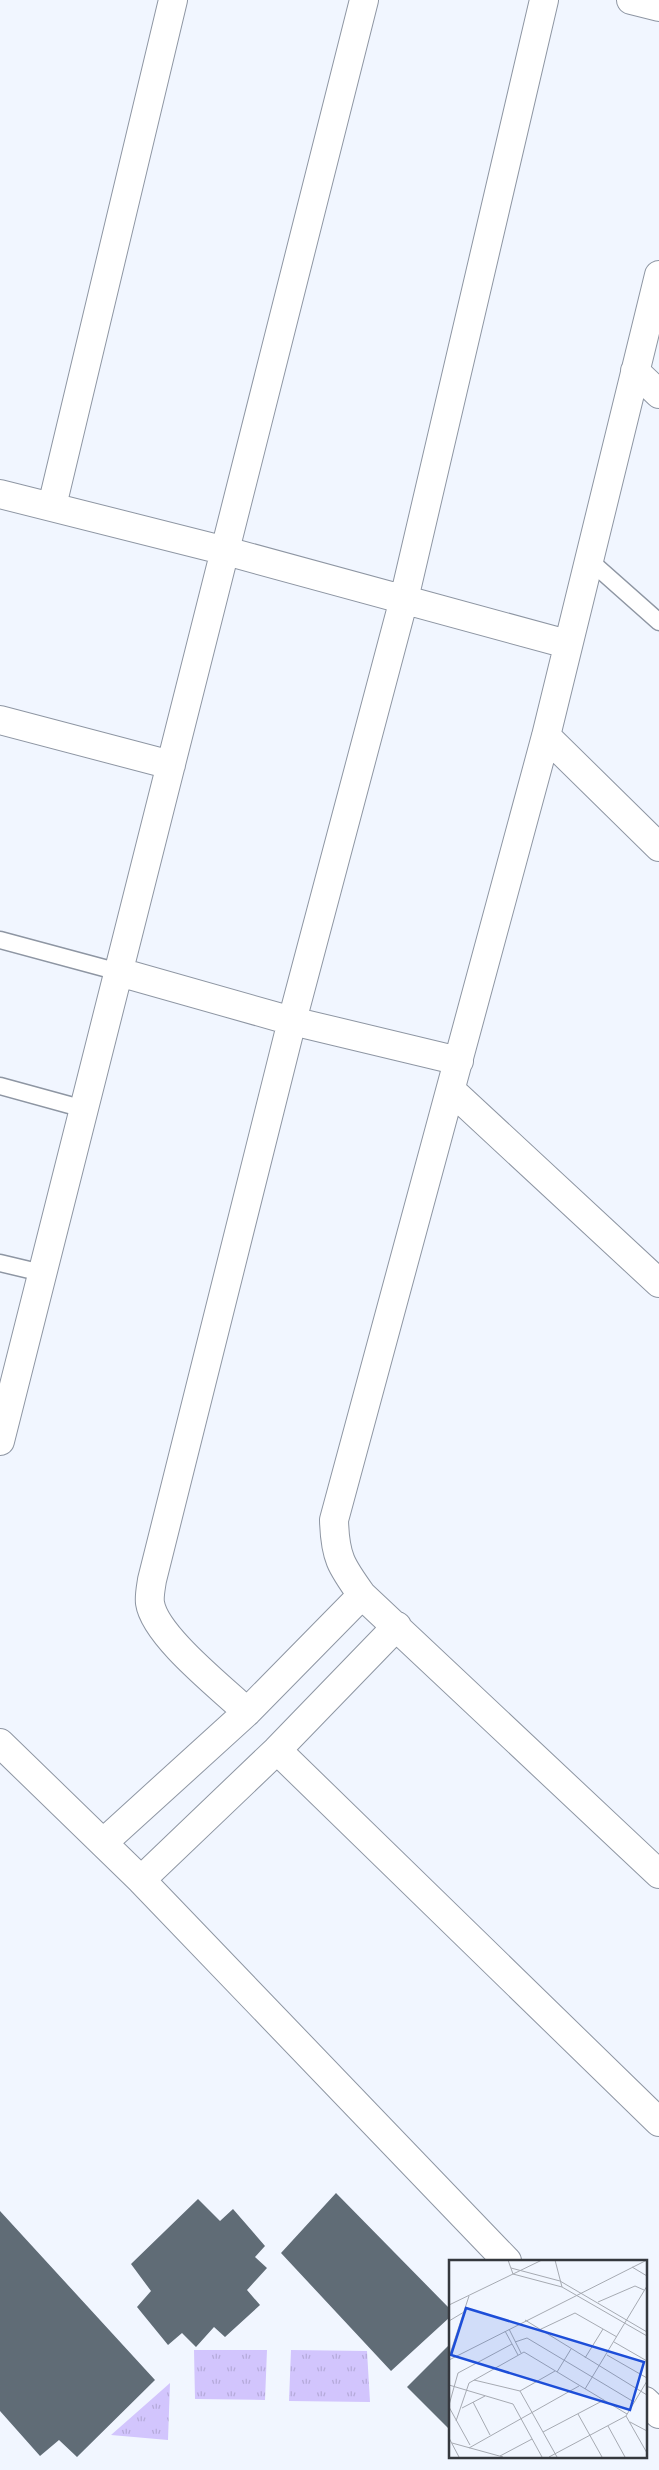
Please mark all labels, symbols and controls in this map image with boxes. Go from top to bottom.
inset map [449,2260,646,2458]

